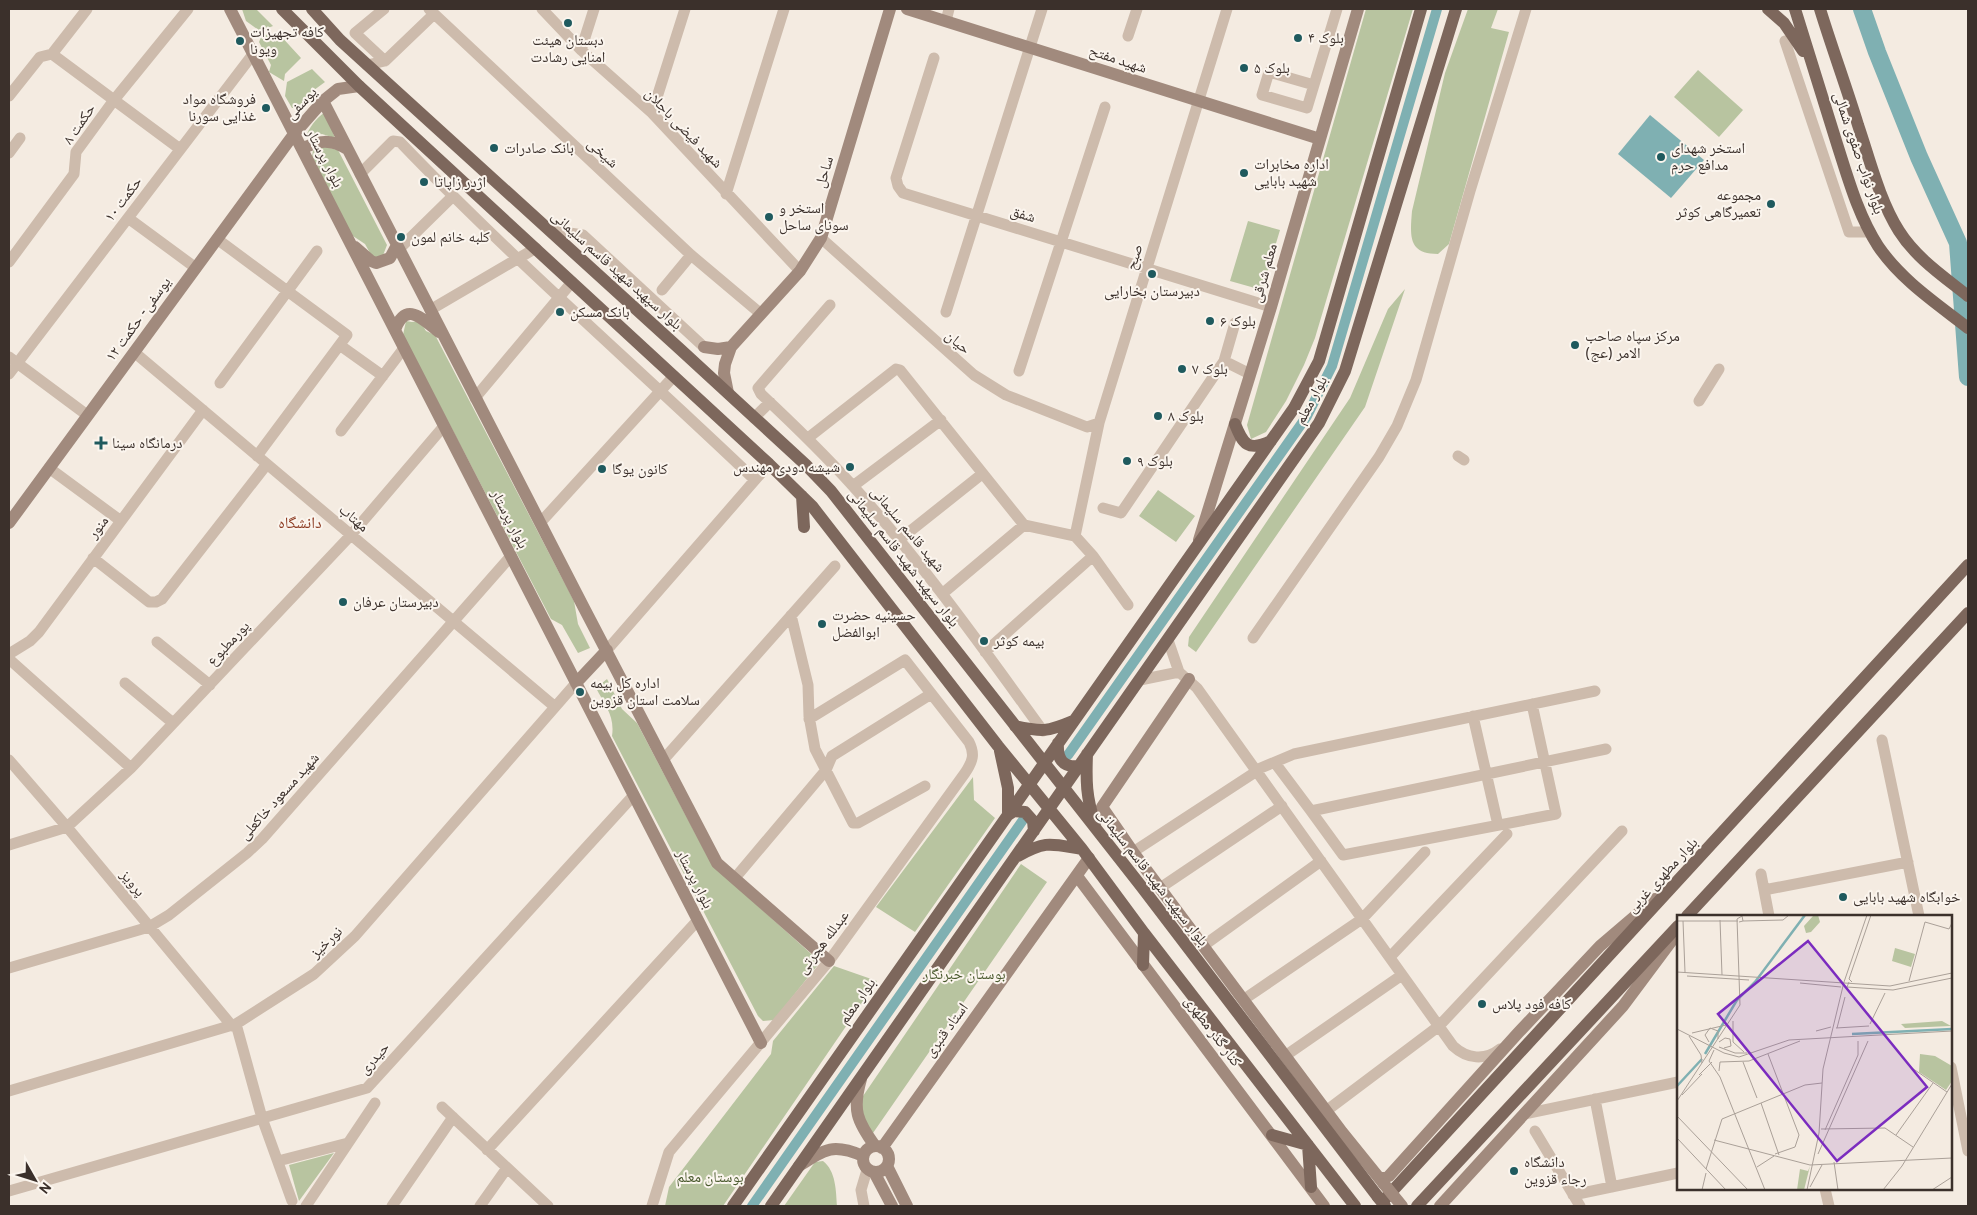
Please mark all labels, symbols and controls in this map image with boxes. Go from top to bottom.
marker: دبستان هیئت امنایی رشادت [562,17,574,29]
place label: کافه تجهیزات ویونا [250,24,324,60]
place label: بلوک ۴ [1308,30,1344,49]
place label: دبستان هیئت امنایی رشادت [531,32,605,68]
marker: بلوک ۴ [1292,32,1304,44]
marker: کافه تجهیزات ویونا [234,35,246,47]
street label: شهید مفتح [1086,42,1149,79]
place label: بلوک ۵ [1254,60,1290,79]
marker: بلوک ۵ [1238,62,1250,74]
street label: یوسفی [282,83,322,124]
street label: شهید فیضی باجلان [640,85,726,173]
street label: بلوار نواب صفوی شمالی [1828,90,1887,217]
place label: فروشگاه مواد غذایی سورنا [183,91,256,127]
street label: حکمت ۸ [60,100,101,149]
marker: فروشگاه مواد غذایی سورنا [260,102,272,114]
street label: بلوار پرستار [300,125,347,191]
street label: شیخی [582,135,622,173]
place label: بانک صادرات [504,140,574,159]
place label: استخر شهدای مدافع حرم [1671,140,1745,176]
marker: بانک صادرات [488,142,500,154]
marker: استخر شهدای مدافع حرم [1655,151,1667,163]
street label: ساحل [812,154,839,191]
place label: اداره مخابرات شهید بابایی [1254,156,1329,192]
marker: اداره مخابرات شهید بابایی [1238,167,1250,179]
street label: حکمت ۱۰ [101,173,148,226]
place label: اژدر زاپاتا [434,174,486,193]
marker: اژدر زاپاتا [418,176,430,188]
place label: مجموعه تعمیرگاهی کوثر [1675,187,1762,223]
marker: مجموعه تعمیرگاهی کوثر [1765,198,1777,210]
place label: استخر و سونای ساحل [779,200,849,236]
street label: شفق [1008,203,1038,228]
street label: بلوار سپهبد شهید قاسم سلیمانی [546,207,686,335]
marker: استخر و سونای ساحل [763,211,775,223]
place label: کلبه خانم لمون [411,229,490,248]
marker: کلبه خانم لمون [395,231,407,243]
street label: معلم شرقی [1248,241,1283,305]
street label: صبح [1123,242,1148,273]
marker: دبیرستان بخارایی [1146,268,1158,280]
street label: یوسفی- حکمت ۱۲ [102,274,176,366]
place label: دبیرستان بخارایی [1104,283,1200,302]
place label: بانک مسکن [570,304,630,323]
marker: بانک مسکن [554,306,566,318]
place label: بلوک ۶ [1220,313,1256,332]
marker: بلوک ۶ [1204,315,1216,327]
street label: حیان [940,327,974,360]
place label: مرکز سپاه صاحب الامر (عج) [1585,328,1680,364]
marker: مرکز سپاه صاحب الامر (عج) [1569,339,1581,351]
place label: بلوک ۷ [1192,361,1228,380]
marker: بلوک ۷ [1176,363,1188,375]
street label: بلوار معلم [1292,373,1333,428]
place label: بلوک ۸ [1168,408,1204,427]
marker: بلوک ۸ [1152,410,1164,422]
place label: درمانگاه سینا [112,435,183,454]
marker: درمانگاه سینا [94,436,108,450]
place label: بلوک ۹ [1137,453,1173,472]
marker: بلوک ۹ [1121,455,1133,467]
place label: شیشه دودی مهندس [733,459,840,478]
place label: کانون یوگا [612,461,668,480]
marker: شیشه دودی مهندس [844,461,856,473]
marker: کانون یوگا [596,463,608,475]
street label: شهید قاسم سلیمانی [865,483,948,577]
street label: بلوار پرستار [485,486,532,552]
street label: بلوار سپهبد شهید قاسم سلیمانی [843,486,963,632]
street label: مهتاب [334,501,372,537]
street label: منور [84,512,114,544]
district label: دانشگاه [278,514,322,534]
place label: دبیرستان عرفان [353,594,439,613]
marker: دبیرستان عرفان [337,596,349,608]
place label: حسینیه حضرت ابوالفضل [832,607,916,643]
street label: پورمطبوع [203,618,255,671]
marker: حسینیه حضرت ابوالفضل [816,618,828,630]
place label: بیمه کوثر [993,633,1044,652]
marker: بیمه کوثر [978,635,990,647]
place label: اداره کل بیمه سلامت استان قزوین [590,675,700,711]
marker: اداره کل بیمه سلامت استان قزوین [574,686,586,698]
street label: شهید مسعود خاکعلی [236,749,324,845]
street label: بلوار سپهبد شهید قاسم سلیمانی [1092,805,1212,951]
street label: بلوار مطهری غربی [1623,834,1703,918]
street label: بلوار پرستار [670,846,717,912]
street label: پرویز [114,866,149,901]
place label: خوابگاه شهید بابایی [1853,889,1961,908]
marker: خوابگاه شهید بابایی [1837,891,1849,903]
street label: عبدلله هجرتی [794,907,855,979]
inset map [1677,915,1952,1190]
street label: نورخیز [306,923,347,964]
park label: بوستان خبرنگار [921,966,1006,985]
street label: بلوار معلم [835,975,881,1029]
street label: کنار گذر مطهری [1179,993,1245,1071]
place label: کافه فود پلاس [1492,996,1571,1015]
marker: کافه فود پلاس [1476,998,1488,1010]
street label: استاد قنبری [921,1000,973,1062]
street label: حیدری [356,1039,395,1079]
place label: دانشگاه رجاء قزوین [1524,1154,1587,1190]
north arrow [10,1155,60,1205]
marker: دانشگاه رجاء قزوین [1508,1165,1520,1177]
park label: بوستان معلم [676,1169,744,1188]
text: N [34,1178,54,1196]

